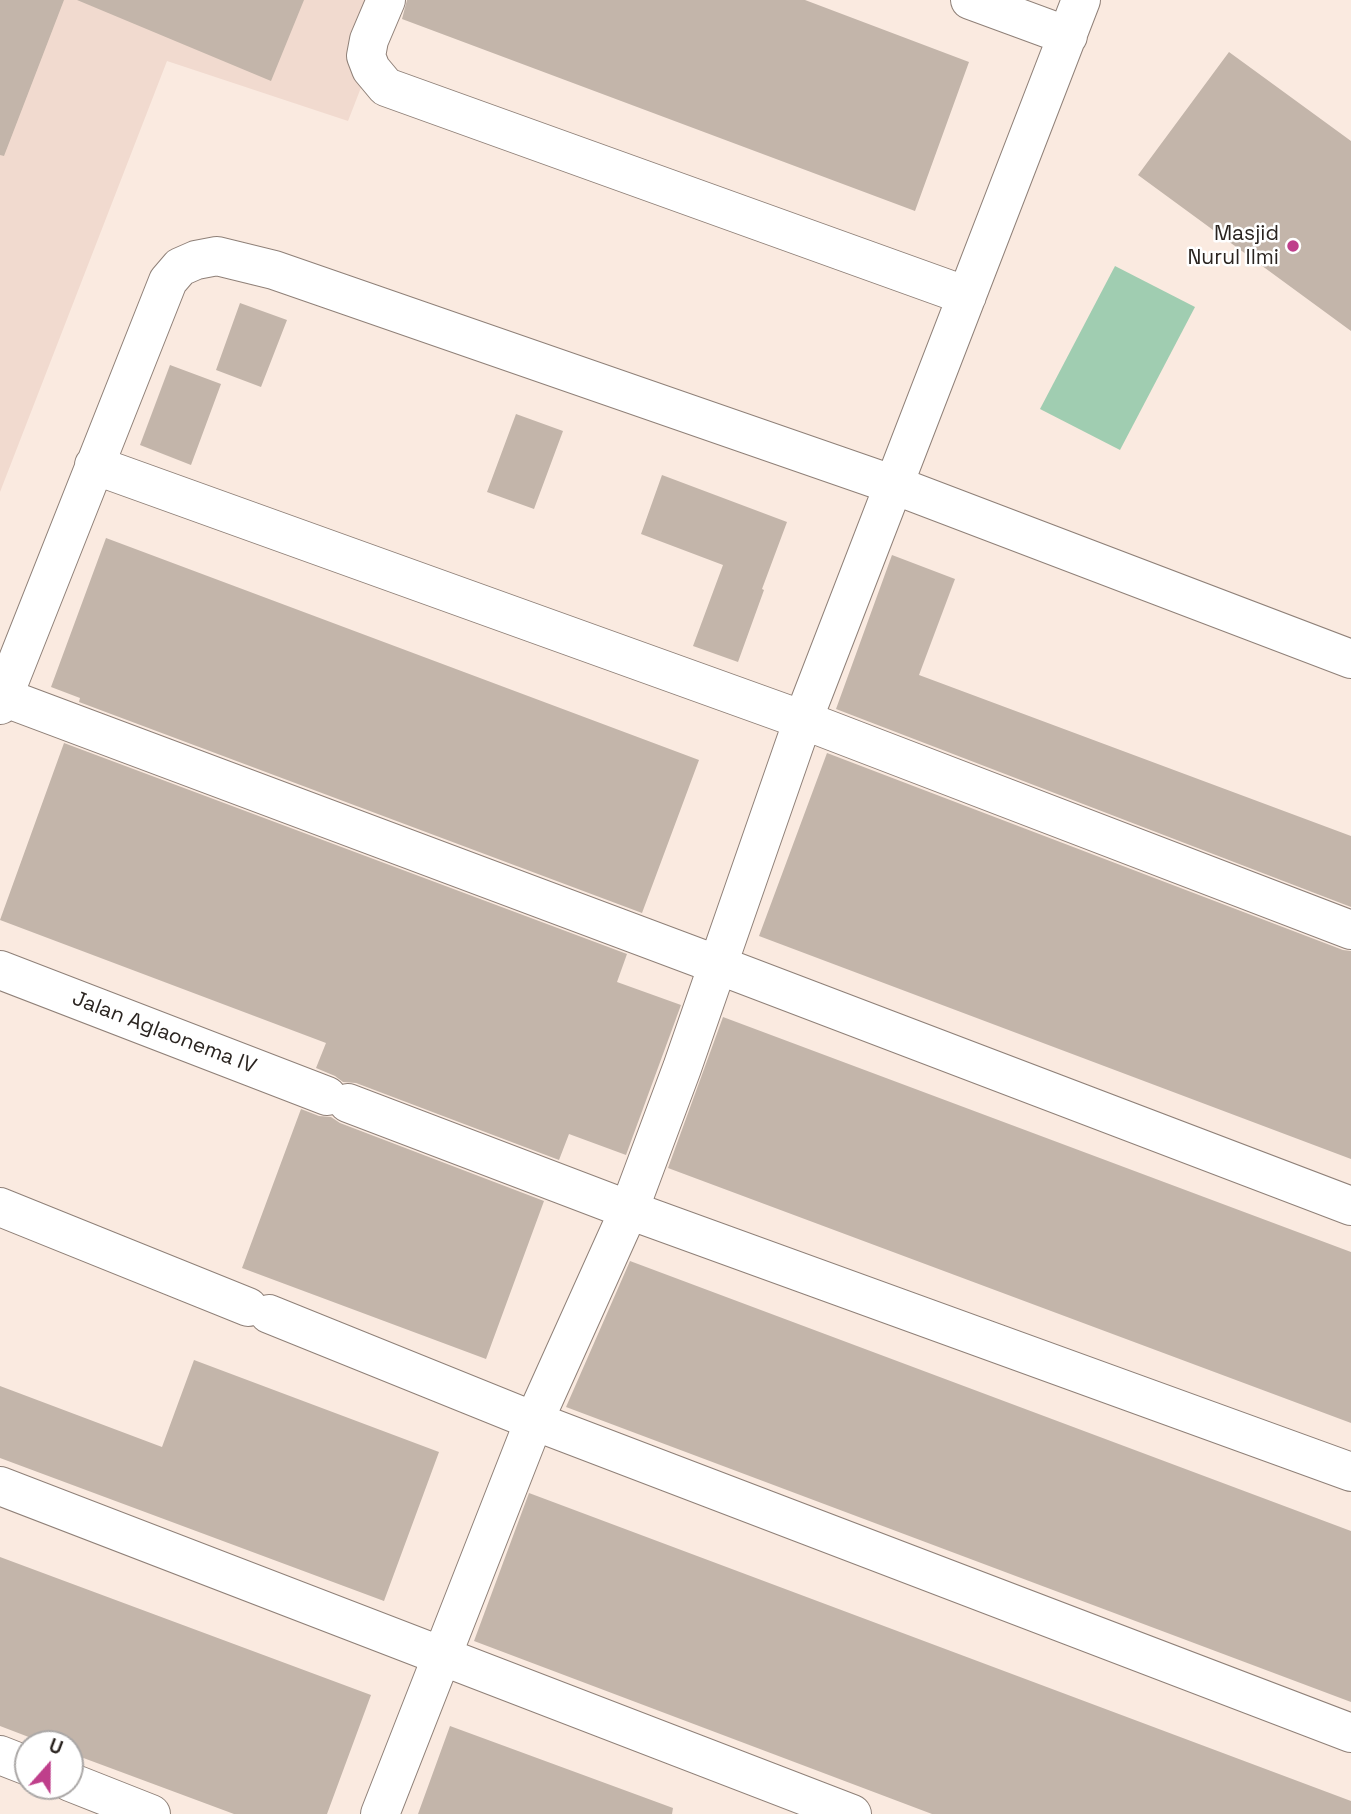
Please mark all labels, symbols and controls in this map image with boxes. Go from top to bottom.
place label: Masjid Nurul Ilmi [1187,221,1279,271]
marker: Masjid Nurul Ilmi [1285,238,1301,254]
street label: Jalan Aglaonema IV [68,986,260,1080]
north arrow [14,1730,84,1800]
text: U [46,1733,66,1761]

